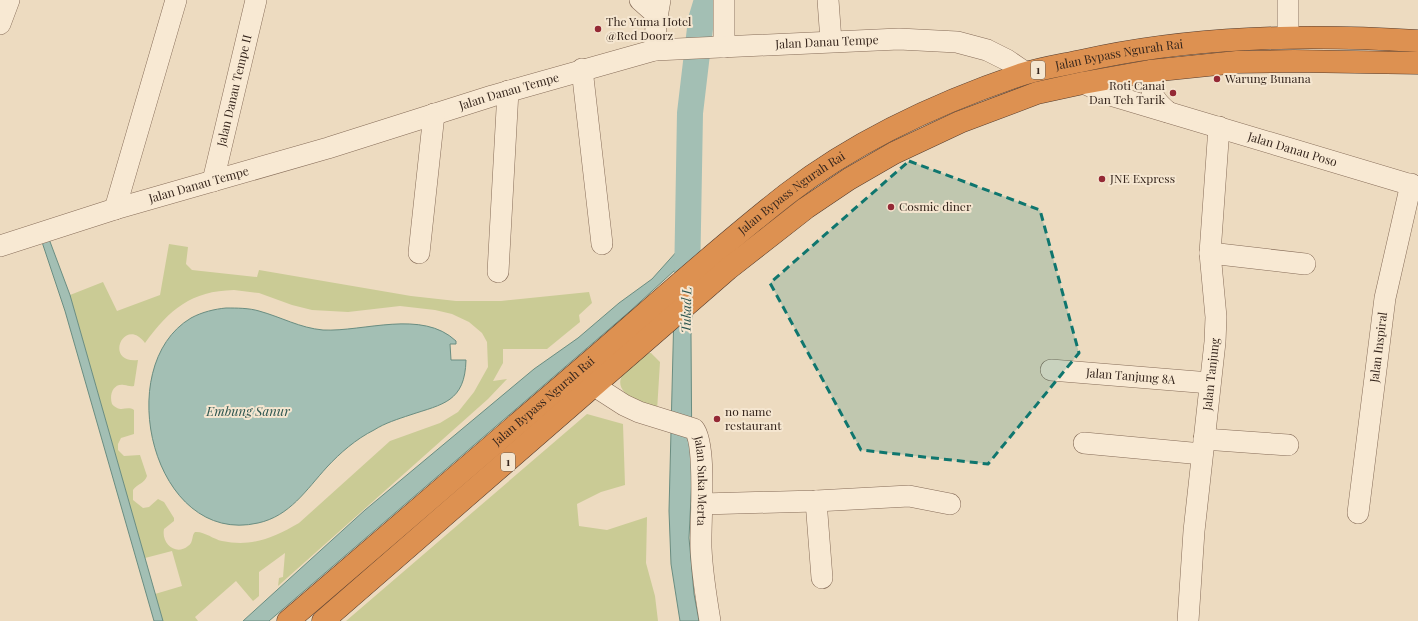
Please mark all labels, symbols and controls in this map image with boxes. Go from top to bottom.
place label: The Yuma Hotel @Red Doorz [606,13,692,43]
marker: The Yuma Hotel @Red Doorz [593,24,603,34]
street label: Jalan Danau Tempe [774,31,879,52]
street label: Jalan Danau Tempe II [212,33,255,149]
street label: Jalan Bypass Ngurah Rai [1053,35,1184,73]
road number: 1 [1031,61,1045,79]
street label: Jalan Danau Tempe [456,69,561,113]
place label: Warung Bunana [1224,70,1311,86]
marker: Warung Bunana [1212,74,1222,84]
place label: Roti Canai Dan Teh Tarik [1089,77,1165,107]
marker: Roti Canai Dan Teh Tarik [1168,88,1178,98]
street label: Jalan Danau Poso [1245,127,1340,170]
street label: Jalan Bypass Ngurah Rai [733,147,848,238]
street label: Jalan Danau Tempe [146,162,250,206]
place label: JNE Express [1109,170,1175,186]
marker: JNE Express [1097,174,1107,184]
place label: Cosmic diner [899,198,972,214]
marker: Cosmic diner [886,202,896,212]
water label: Tukad L [677,287,694,333]
street label: Jalan Inspiral [1365,310,1390,384]
street label: Jalan Tanjung [1198,337,1222,412]
street label: Jalan Bypass Ngurah Rai [488,352,598,449]
street label: Jalan Tanjung 8A [1084,364,1177,387]
water label: Embung Sanur [205,402,290,419]
place label: no name restaurant [725,403,782,433]
marker: no name restaurant [712,414,722,424]
street label: Jalan Suka Merta [691,433,711,526]
road number: 1 [501,453,515,471]

